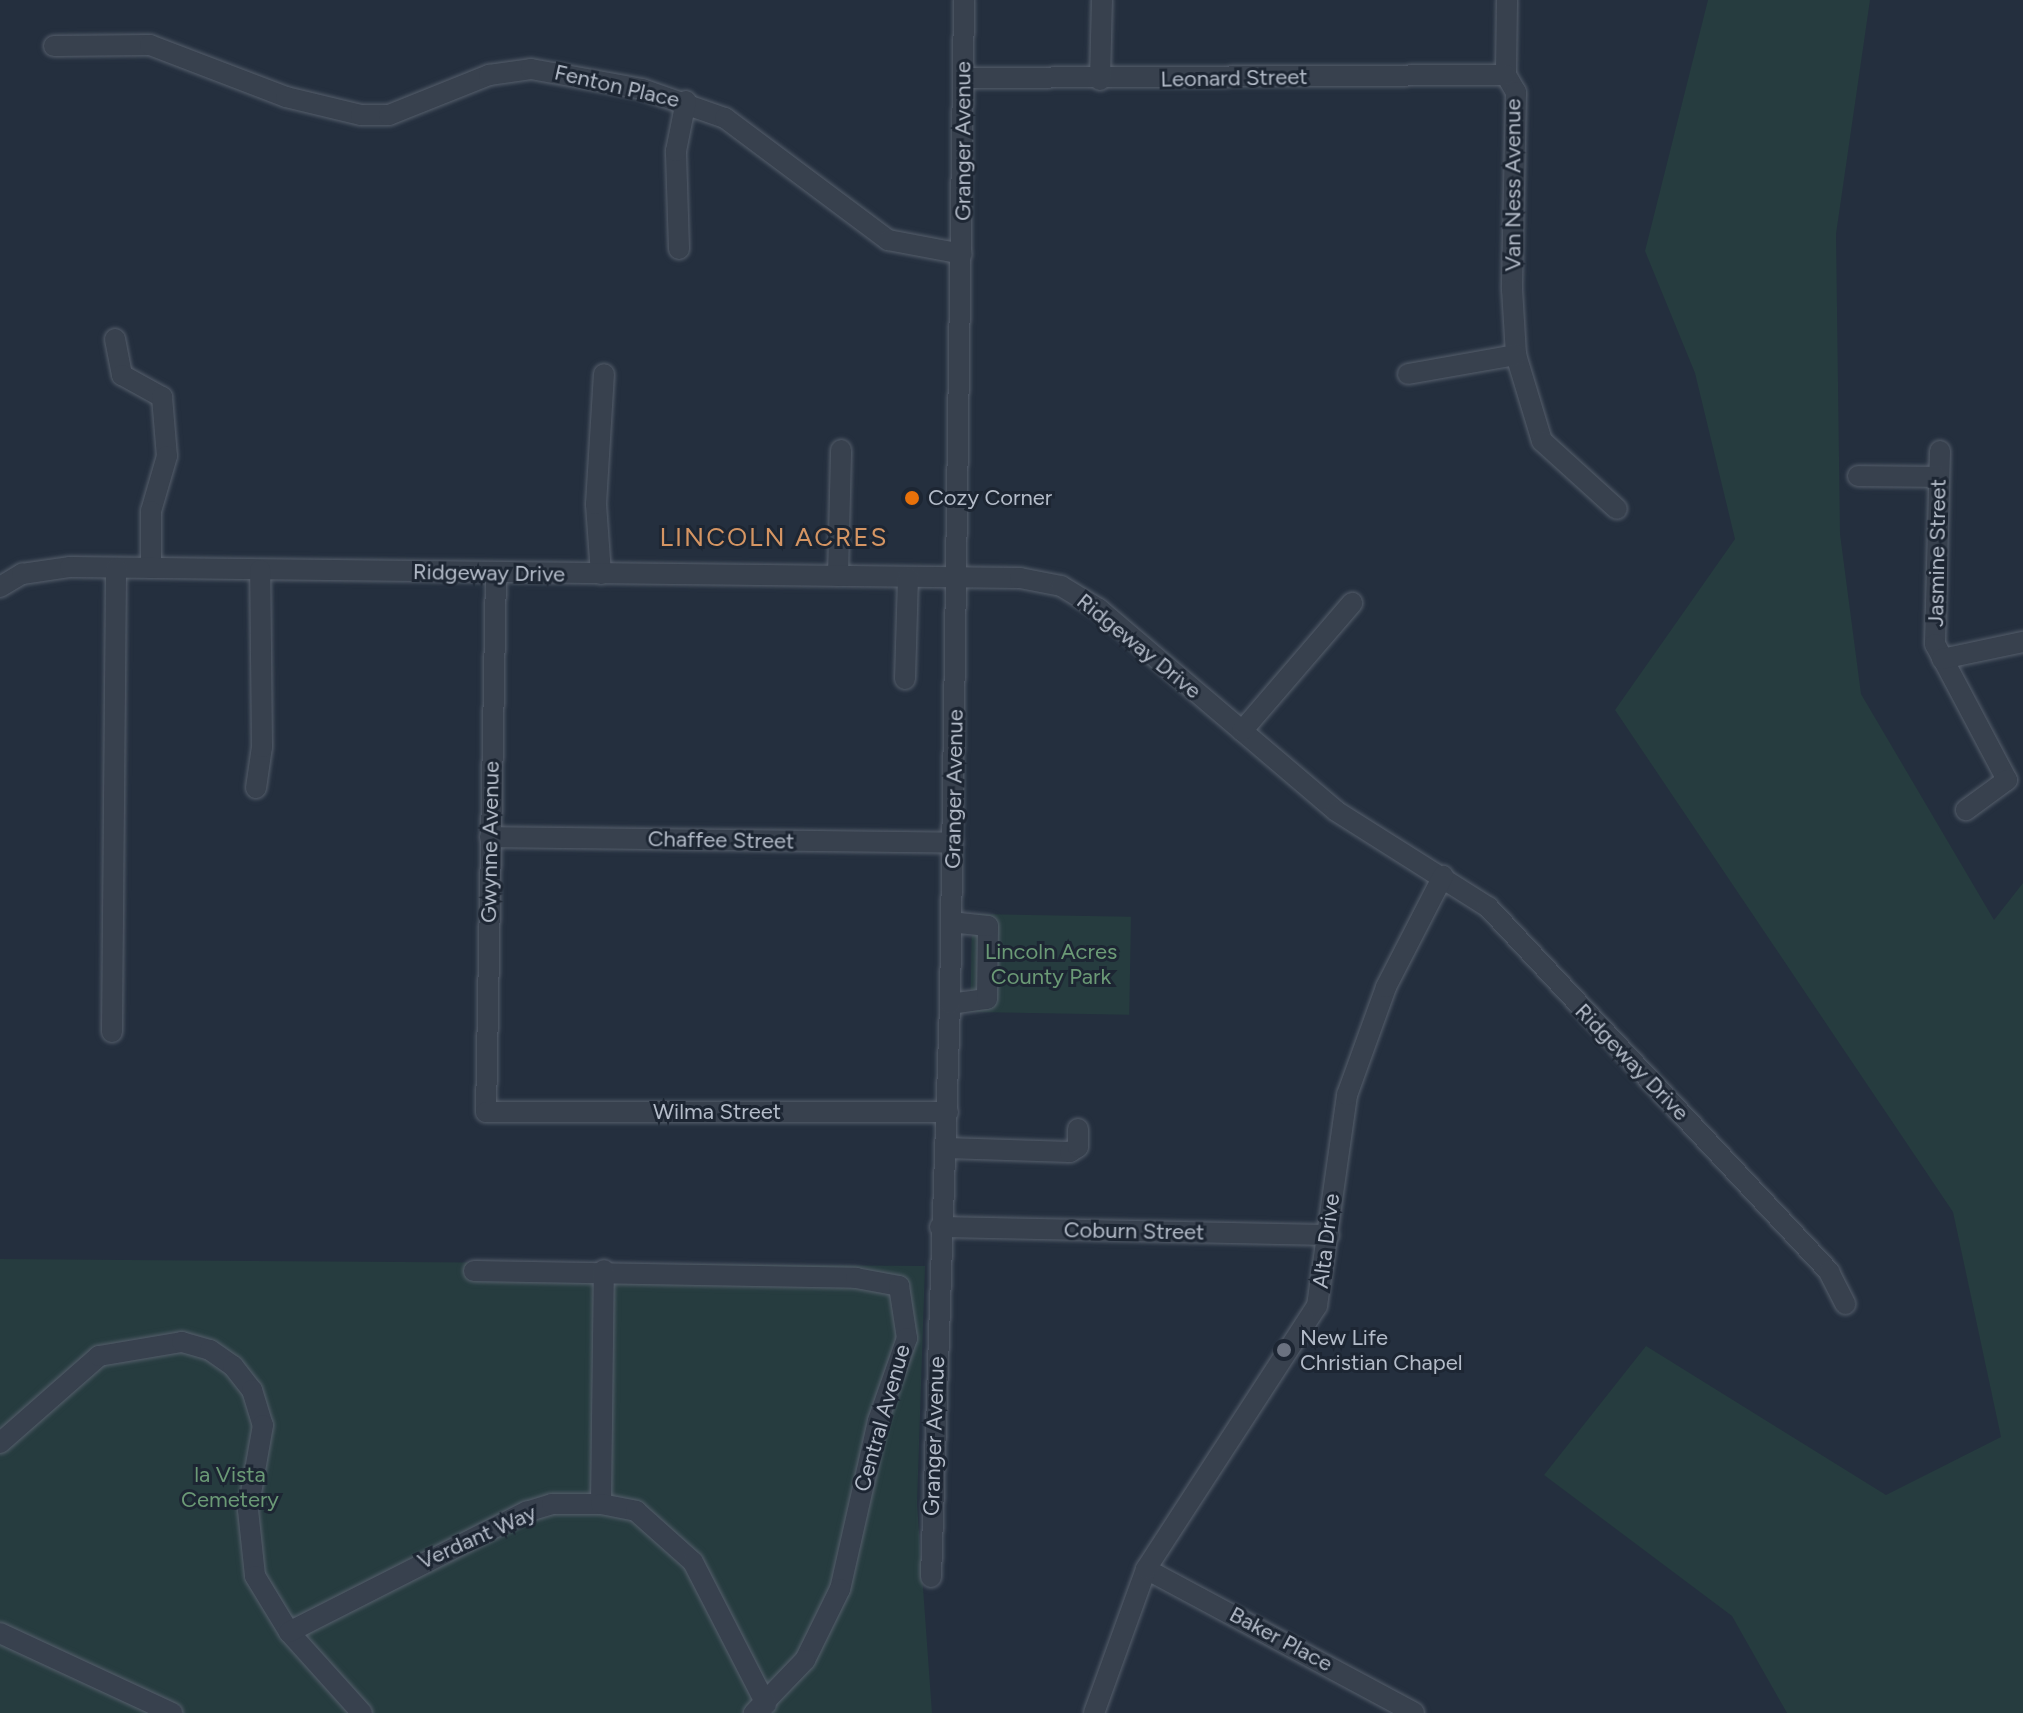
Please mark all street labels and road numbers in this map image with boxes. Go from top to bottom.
street label: Fenton Place [552,59,682,113]
street label: Granger Avenue [950,61,976,221]
street label: Leonard Street [1160,64,1308,92]
street label: Van Ness Avenue [1500,99,1526,271]
street label: Jasmine Street [1923,479,1951,627]
street label: Ridgeway Drive [413,558,565,588]
street label: Ridgeway Drive [1072,588,1206,704]
street label: Granger Avenue [939,709,969,869]
street label: Gwynne Avenue [475,761,505,923]
street label: Chaffee Street [647,826,795,854]
street label: Ridgeway Drive [1570,998,1694,1126]
street label: Wilma Street [653,1099,781,1125]
street label: Alta Drive [1307,1192,1345,1290]
street label: Coburn Street [1064,1217,1204,1245]
street label: Central Avenue [848,1341,916,1495]
street label: Granger Avenue [918,1356,950,1516]
street label: Verdant Way [414,1499,540,1575]
street label: Baker Place [1225,1601,1337,1677]

